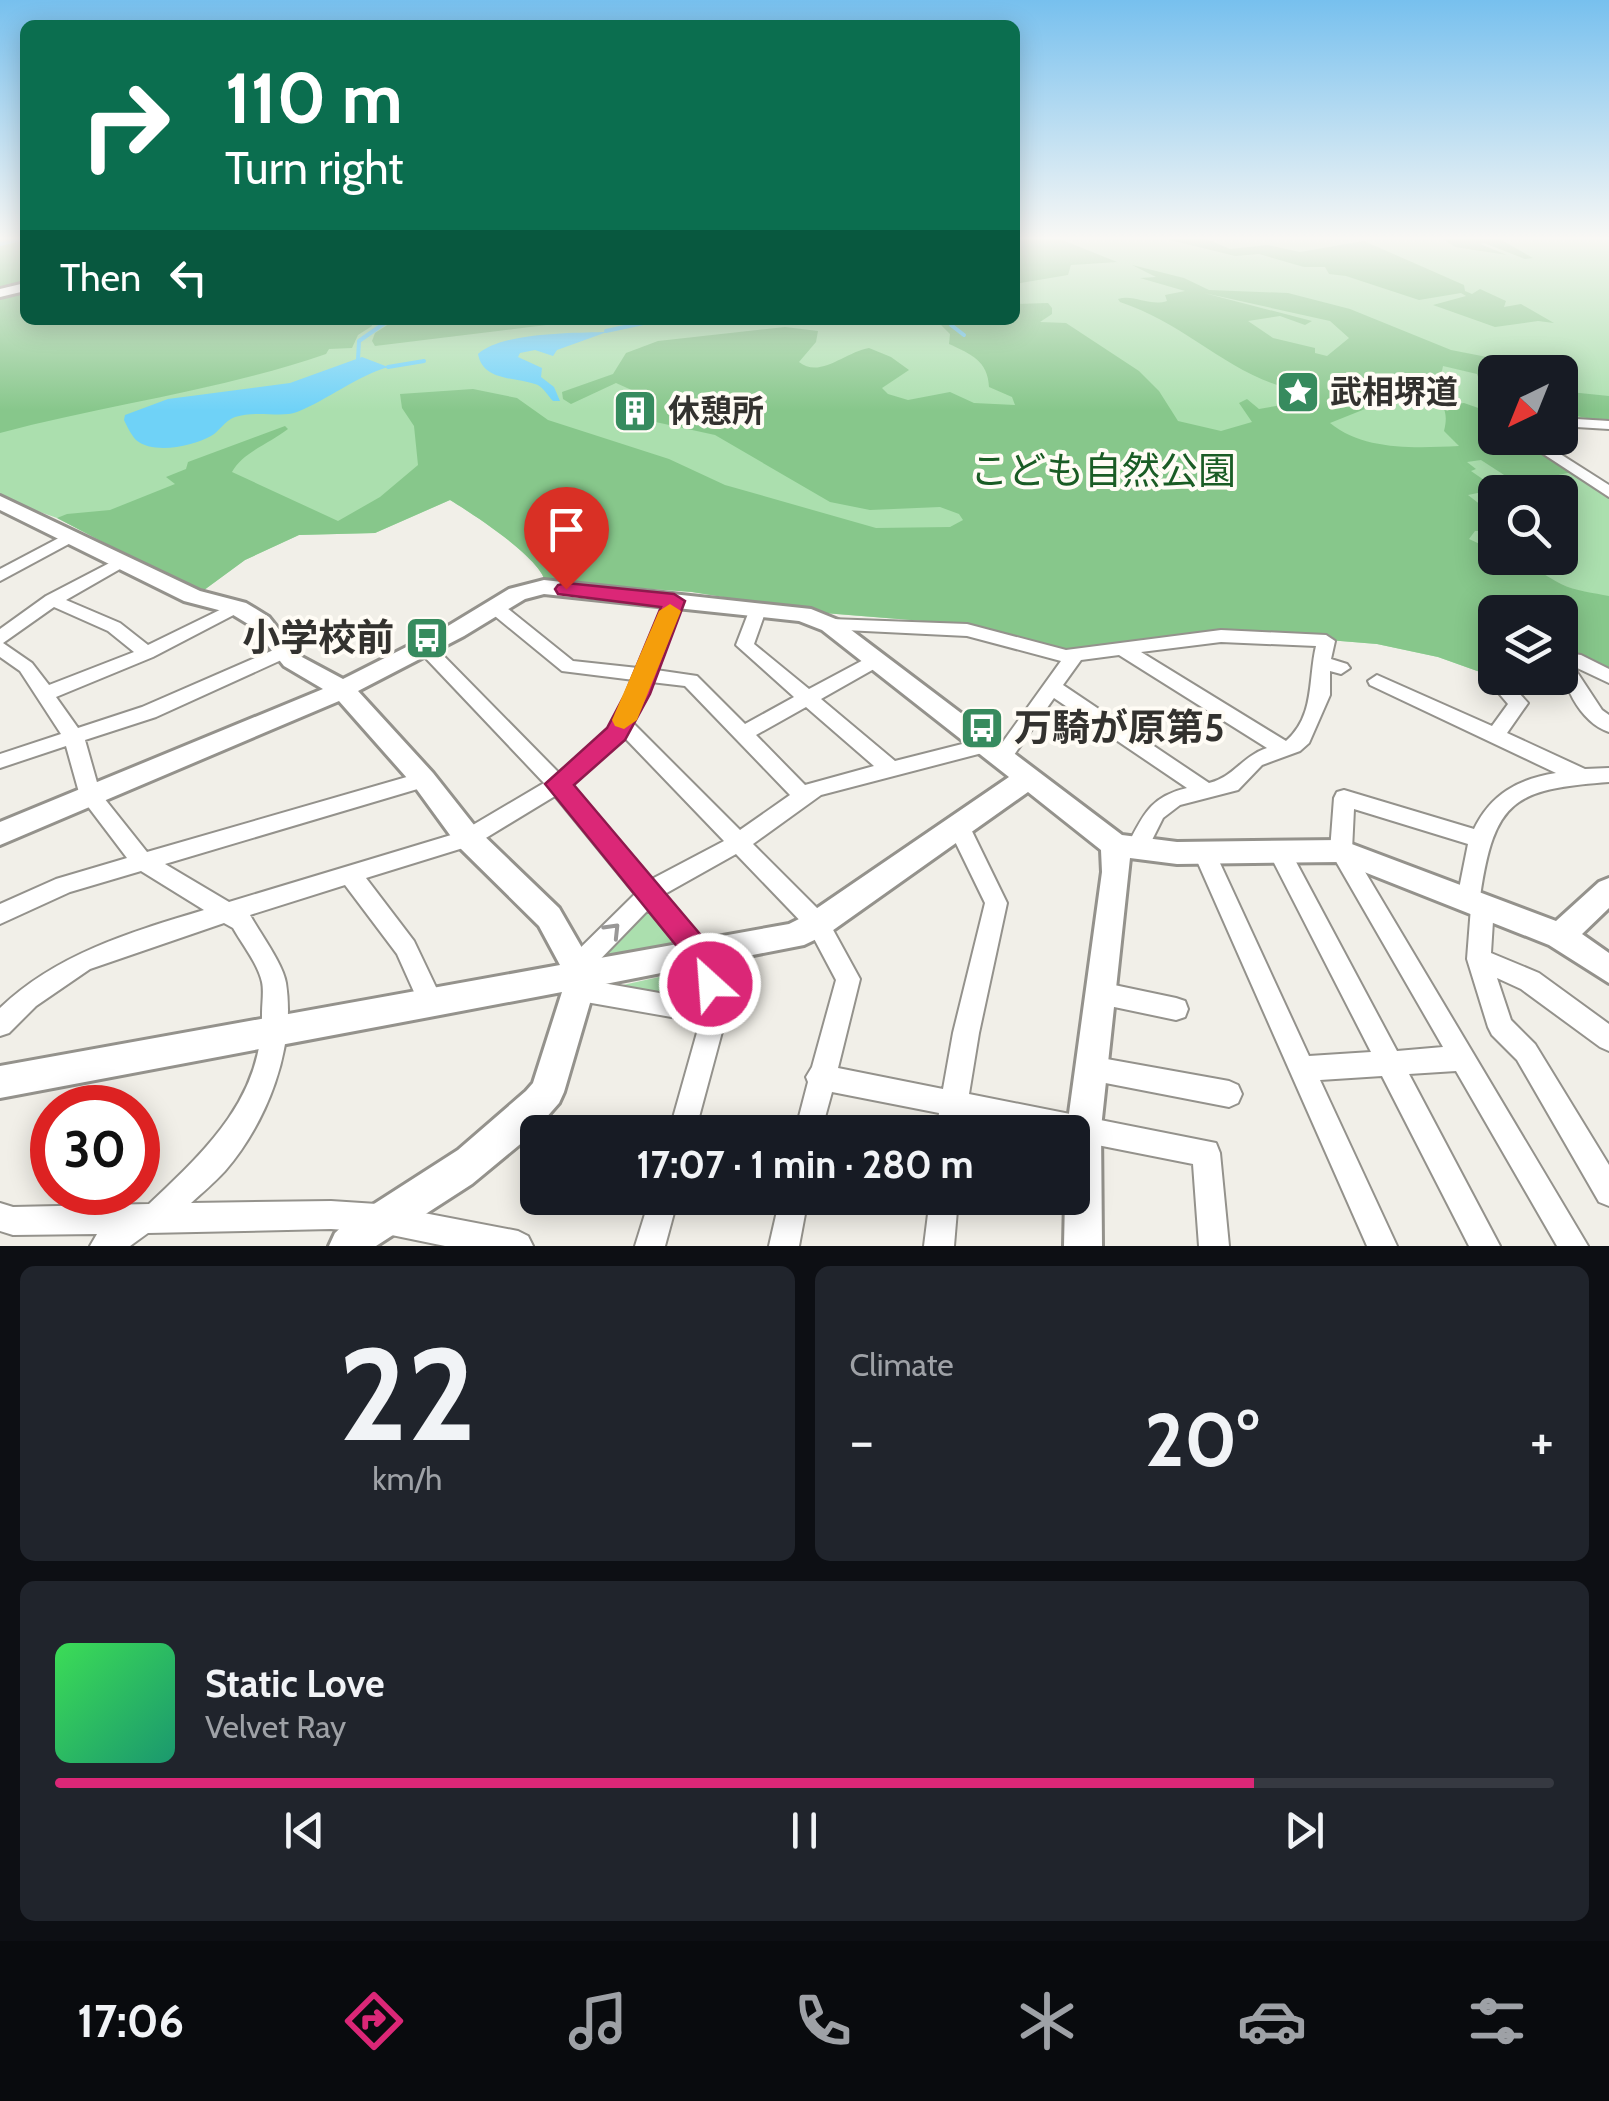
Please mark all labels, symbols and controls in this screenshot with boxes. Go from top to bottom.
text: 110 m [225,55,403,141]
icon: right [60,60,190,190]
text: Turn right [225,141,404,195]
icon: left [161,250,216,305]
text: Then [60,254,141,301]
north arrow [1478,355,1578,455]
map controls [1478,355,1578,695]
place icon: 武相堺道 [1275,369,1321,415]
place label: 武相堺道 [1330,372,1458,411]
building icon: 休憩所 [612,388,658,434]
place label: 休憩所 [668,391,764,430]
park label: こども自然公園 [970,447,1236,494]
button: search [1478,475,1578,575]
pin [524,487,609,590]
icon: arrive [539,502,594,557]
button: layers [1478,595,1578,695]
place label: 小学校前 [242,614,394,661]
bus stop icon: 小学校前 [404,615,450,661]
place label: 万騎が原第5 [1014,704,1224,751]
bus stop icon: 万騎が原第5 [959,705,1005,751]
one-way arrow [601,924,619,942]
position arrow [658,932,762,1036]
speed limit sign: 30 [30,1085,160,1215]
text: 17:07 · 1 min · 280 m [636,1141,974,1188]
text: 22 [338,1315,476,1473]
text: Climate [850,1345,954,1384]
text: 20° [1145,1394,1259,1485]
text: − [850,1407,874,1474]
text: + [1530,1407,1554,1474]
text: km/h [372,1459,442,1498]
text: Static Love [205,1660,384,1707]
text: Velvet Ray [205,1707,346,1746]
icon: previous [277,1803,332,1858]
icon: pause [777,1803,832,1858]
icon: next [1277,1803,1332,1858]
icon: directions [339,1986,409,2056]
icon: music [563,1986,633,2056]
icon: phone [788,1986,858,2056]
icon: climate [1012,1986,1082,2056]
icon: car [1237,1986,1307,2056]
icon: filters [1462,1986,1532,2056]
text: 17:06 [77,1994,184,2048]

